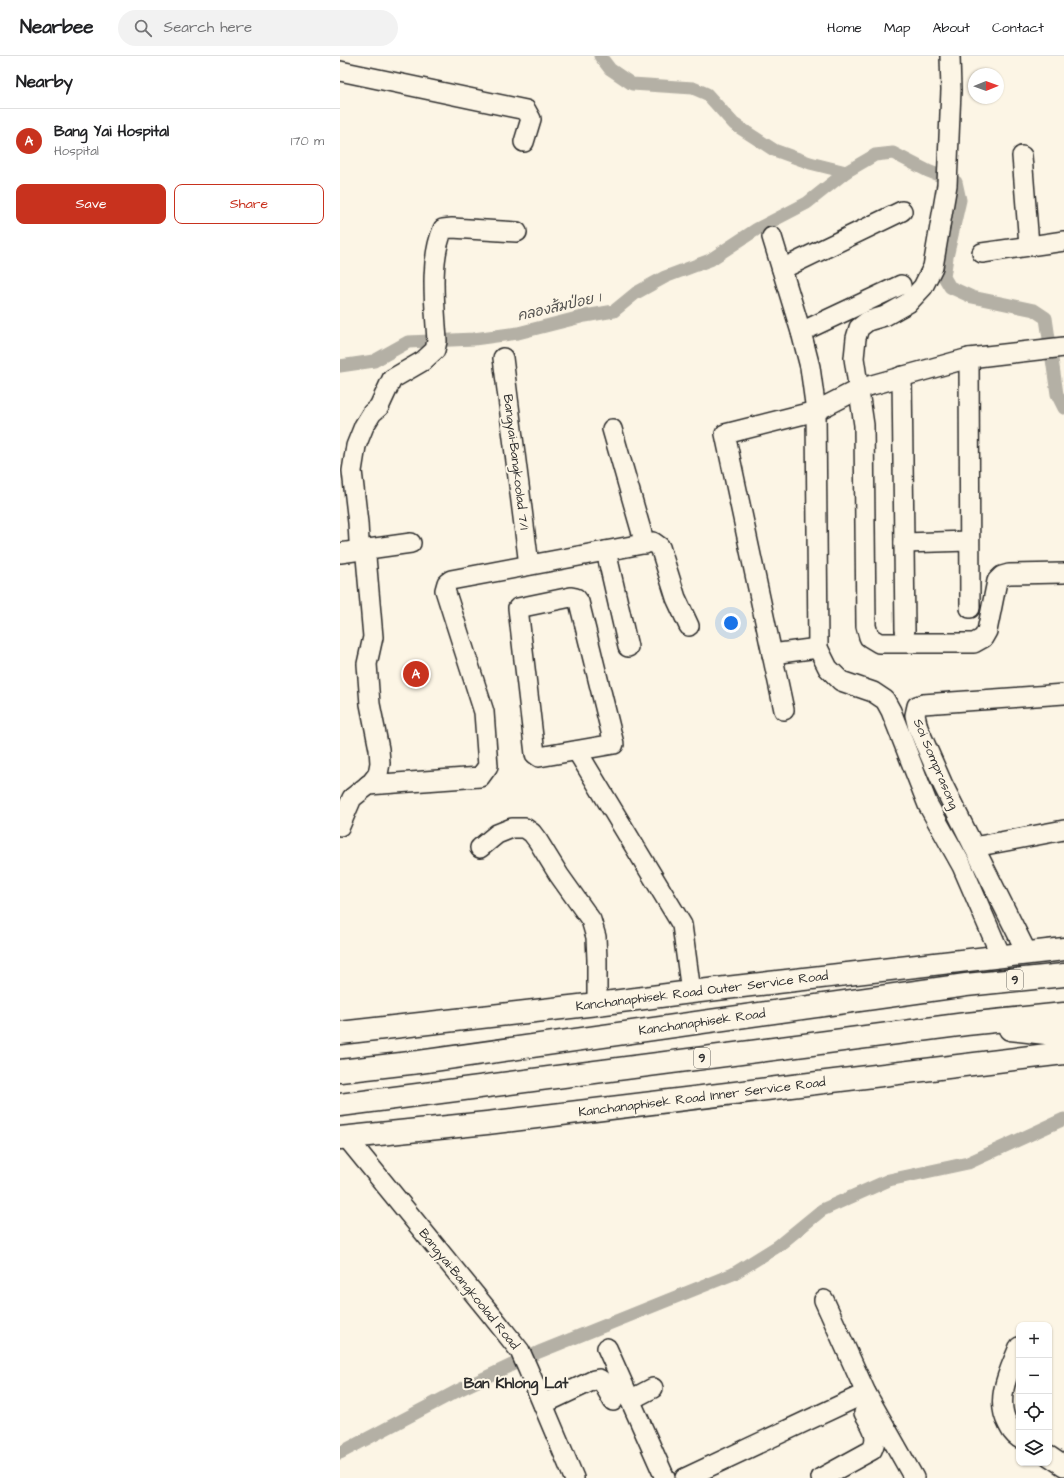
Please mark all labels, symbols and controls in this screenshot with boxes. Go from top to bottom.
search box [118,10,398,46]
text: Nearbee [20,14,94,41]
icon: search [132,17,154,39]
text: Search here [164,17,252,38]
text: Home [827,18,862,38]
text: Map [884,18,910,38]
text: About [932,18,970,38]
text: Contact [992,18,1044,38]
north arrow [968,68,1004,104]
text: Nearby [16,70,73,94]
text: Bang Yai Hospital [54,121,169,142]
text: A [25,132,33,150]
text: 170 m [291,132,324,150]
text: Hospital [54,142,99,160]
button: Save [16,184,166,224]
button: Share [174,184,324,224]
water label: คลองส้มป่อย 1 [515,287,605,326]
street label: Bangyai-Bangkoolad 7/1 [498,393,533,531]
your location [721,613,741,633]
pin: A [403,659,429,689]
street label: Soi Somprasong [908,716,963,813]
street label: Kanchanaphisek Road Outer Service Road [575,967,830,1015]
road number: 9 [1007,970,1023,990]
street label: Kanchanaphisek Road [638,1004,767,1040]
road number: 9 [694,1048,710,1068]
street label: Kanchanaphisek Road Inner Service Road [577,1073,827,1121]
street label: Bangyai-Bangkoolad Road [414,1225,524,1354]
map controls [1016,1322,1052,1466]
button: + [1016,1322,1052,1358]
button: − [1016,1358,1052,1394]
district label: Ban Khlong Lat [464,1373,569,1396]
button: locate [1016,1394,1052,1430]
button: layers [1016,1430,1052,1466]

